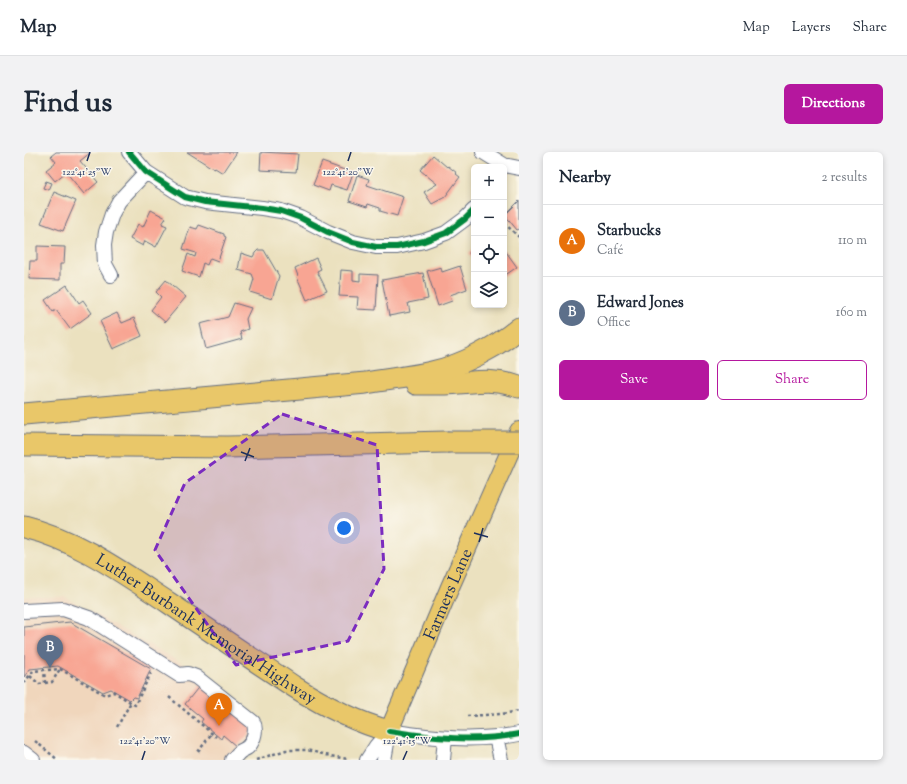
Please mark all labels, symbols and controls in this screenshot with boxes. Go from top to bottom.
text: Map [20,14,57,41]
text: Map [743,18,770,38]
text: Layers [792,18,830,38]
text: Share [852,18,887,38]
text: Find us [24,84,112,124]
button: Directions [784,84,883,124]
map controls [471,164,507,308]
button: + [471,164,507,200]
text: 122°41'25"W [63,165,111,180]
text: 122°41'20"W [323,165,373,180]
text: Nearby [559,166,611,190]
text: 2 results [822,169,867,187]
button: − [471,200,507,236]
text: Starbucks [597,221,661,242]
text: A [567,232,577,250]
text: 110 m [838,232,867,250]
button: locate [471,236,507,272]
text: Café [597,242,624,260]
button: layers [471,272,507,308]
text: Edward Jones [597,293,684,314]
text: B [568,304,576,322]
text: 160 m [836,304,867,322]
text: Office [597,314,630,332]
button: Save [559,360,709,400]
button: Share [717,360,867,400]
your location [334,518,354,538]
street label: Farmers Lane [419,545,480,644]
street label: Luther Burbank Memorial Highway [91,549,321,712]
pin: B [37,635,63,668]
pin: A [206,693,232,726]
text: 122°41'20"W [120,734,170,749]
text: 122°41'15"W [383,734,431,749]

